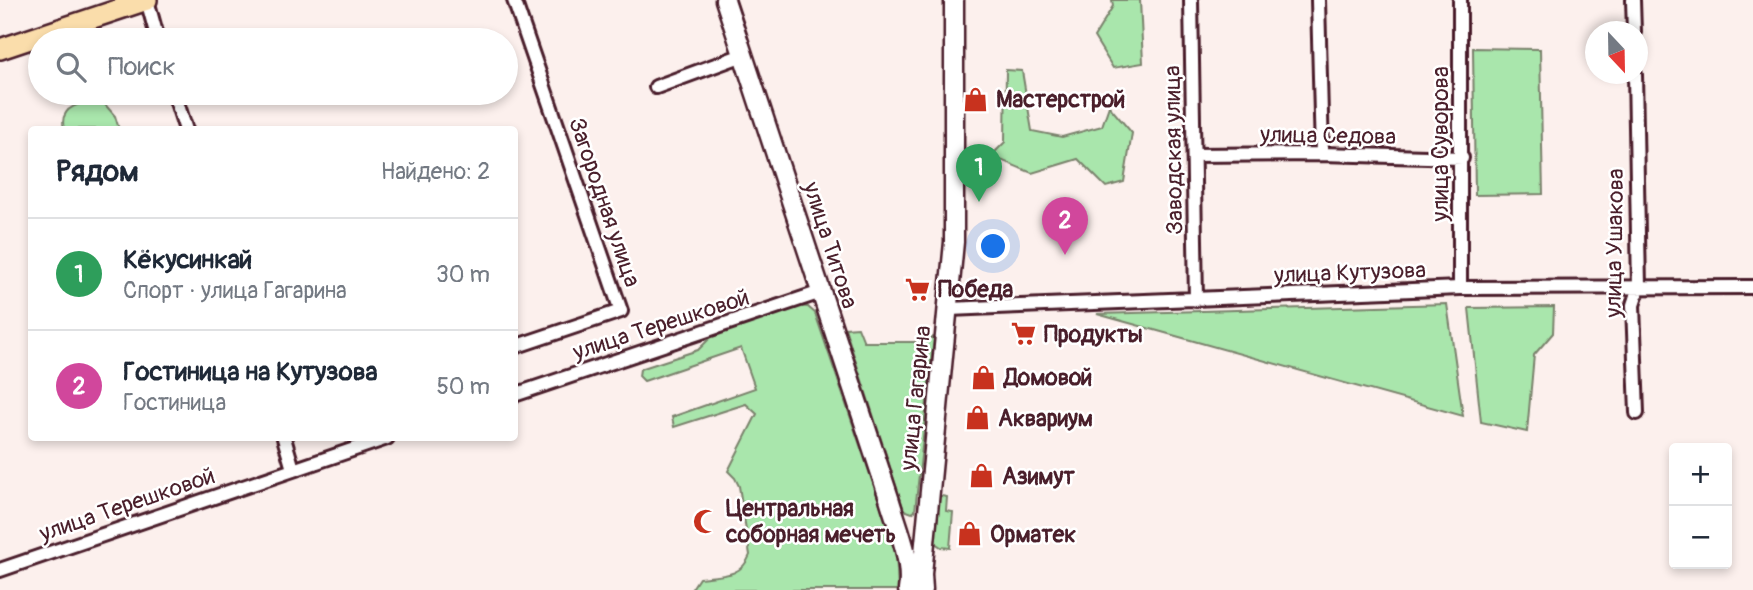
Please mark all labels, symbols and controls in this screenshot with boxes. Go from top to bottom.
north arrow [1585,21,1648,84]
search box [28,28,518,105]
icon: search [52,48,90,86]
text: Поиск [108,51,176,83]
street label: Заводская улица [1158,65,1189,235]
street label: улица Суворова [1426,66,1455,223]
shop icon: Мастерстрой [962,85,990,113]
place label: Мастерстрой [996,85,1125,114]
street label: Загородная улица [562,114,647,291]
street label: улица Седова [1259,120,1396,151]
pin: 1 [956,144,1002,202]
text: Рядом [56,153,139,190]
text: Найдено: 2 [381,157,490,186]
street label: улица Ушакова [1599,168,1630,319]
street label: улица Титова [796,177,865,312]
pin: 2 [1042,197,1088,255]
your location [976,229,1010,263]
text: Кёкусинкай [123,244,252,276]
street label: улица Кутузова [1273,255,1427,290]
text: 1 [75,260,84,289]
text: 30 m [436,260,490,289]
supermarket icon: Победа [904,275,932,303]
place label: Победа [938,275,1013,304]
text: Спорт · улица Гагарина [123,276,347,305]
street label: улица Терешковой [568,282,753,367]
supermarket icon: Продукты [1010,320,1038,348]
place label: Продукты [1044,320,1143,349]
street label: улица Гагарина [893,324,938,473]
text: Гостиница на Кутузова [123,356,378,388]
shop icon: Домовой [970,363,998,391]
place label: Домовой [1002,363,1092,392]
text: 2 [73,372,85,401]
text: 50 m [436,372,490,401]
text: Гостиница [123,388,226,417]
shop icon: Аквариум [964,404,992,432]
place label: Аквариум [998,404,1093,433]
map controls [1669,443,1732,569]
button: + [1669,443,1732,506]
street label: улица Терешковой [35,461,219,548]
shop icon: Азимут [968,462,996,490]
place label: Азимут [1002,462,1075,491]
place label: Центральная соборная мечеть [725,494,896,549]
button: − [1669,506,1732,569]
mosque icon: Центральная соборная мечеть [692,507,720,535]
shop icon: Орматек [956,520,984,548]
place label: Орматек [990,520,1076,549]

